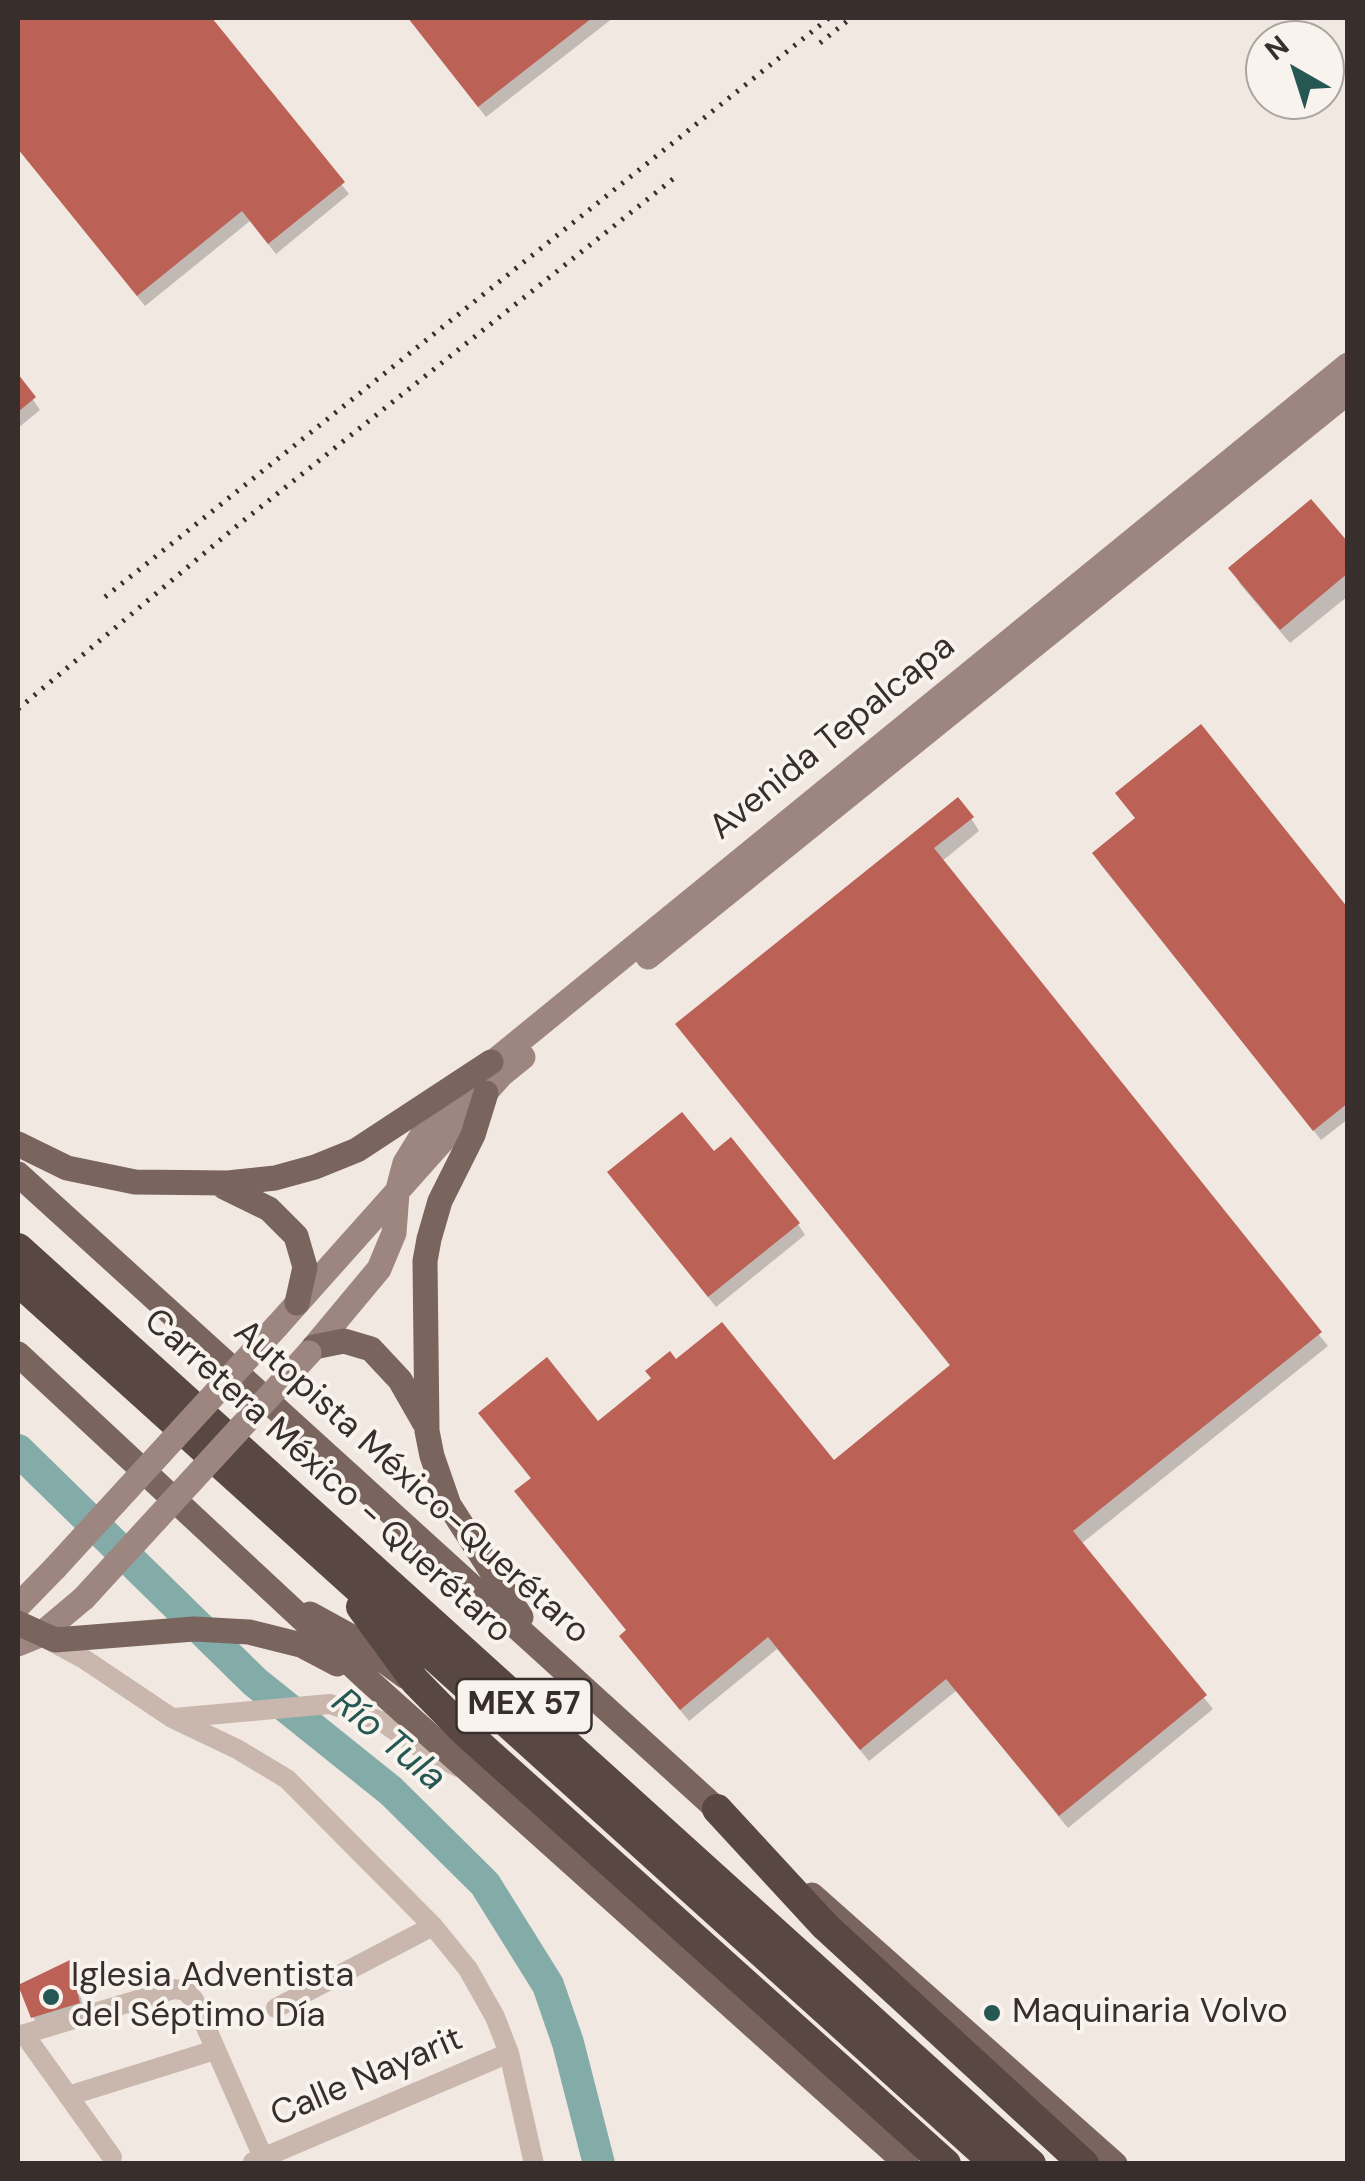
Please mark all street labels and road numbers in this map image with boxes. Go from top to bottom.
street label: Avenida Tepalcapa [702,626,964,850]
street label: Carretera México - Querétaro [135,1301,519,1653]
street label: Autopista México-Querétaro [224,1312,598,1654]
road number: MEX 57 [456,1679,592,1733]
street label: Calle Nayarit [265,2019,469,2137]

